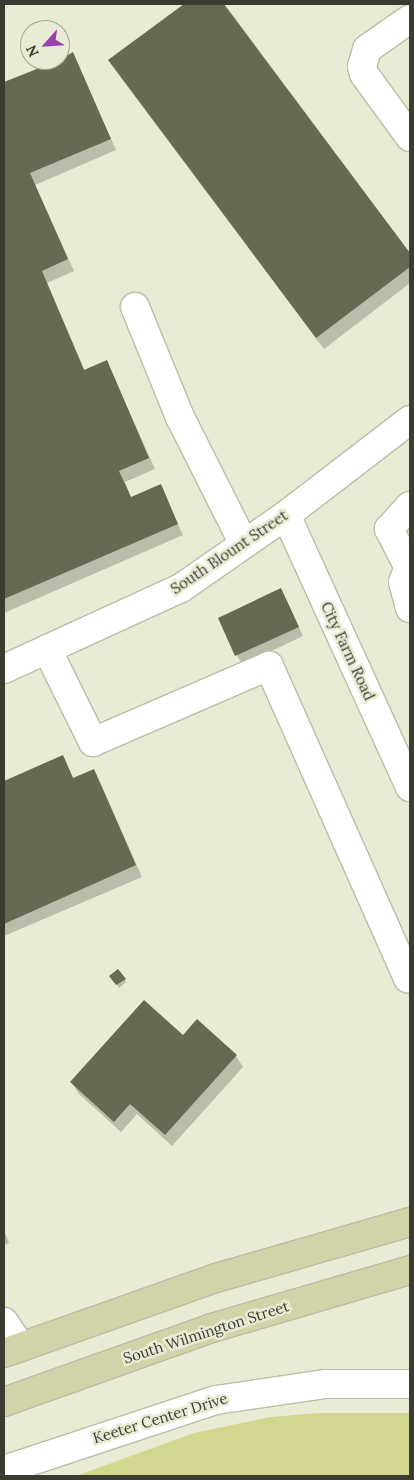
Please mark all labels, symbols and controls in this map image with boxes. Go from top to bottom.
north arrow [20,20,70,70]
text: N [22,42,43,60]
street label: South Blount Street [167,506,291,598]
street label: City Farm Road [317,599,379,703]
street label: South Wilmington Street [121,1297,291,1367]
street label: Keeter Center Drive [90,1389,230,1447]

